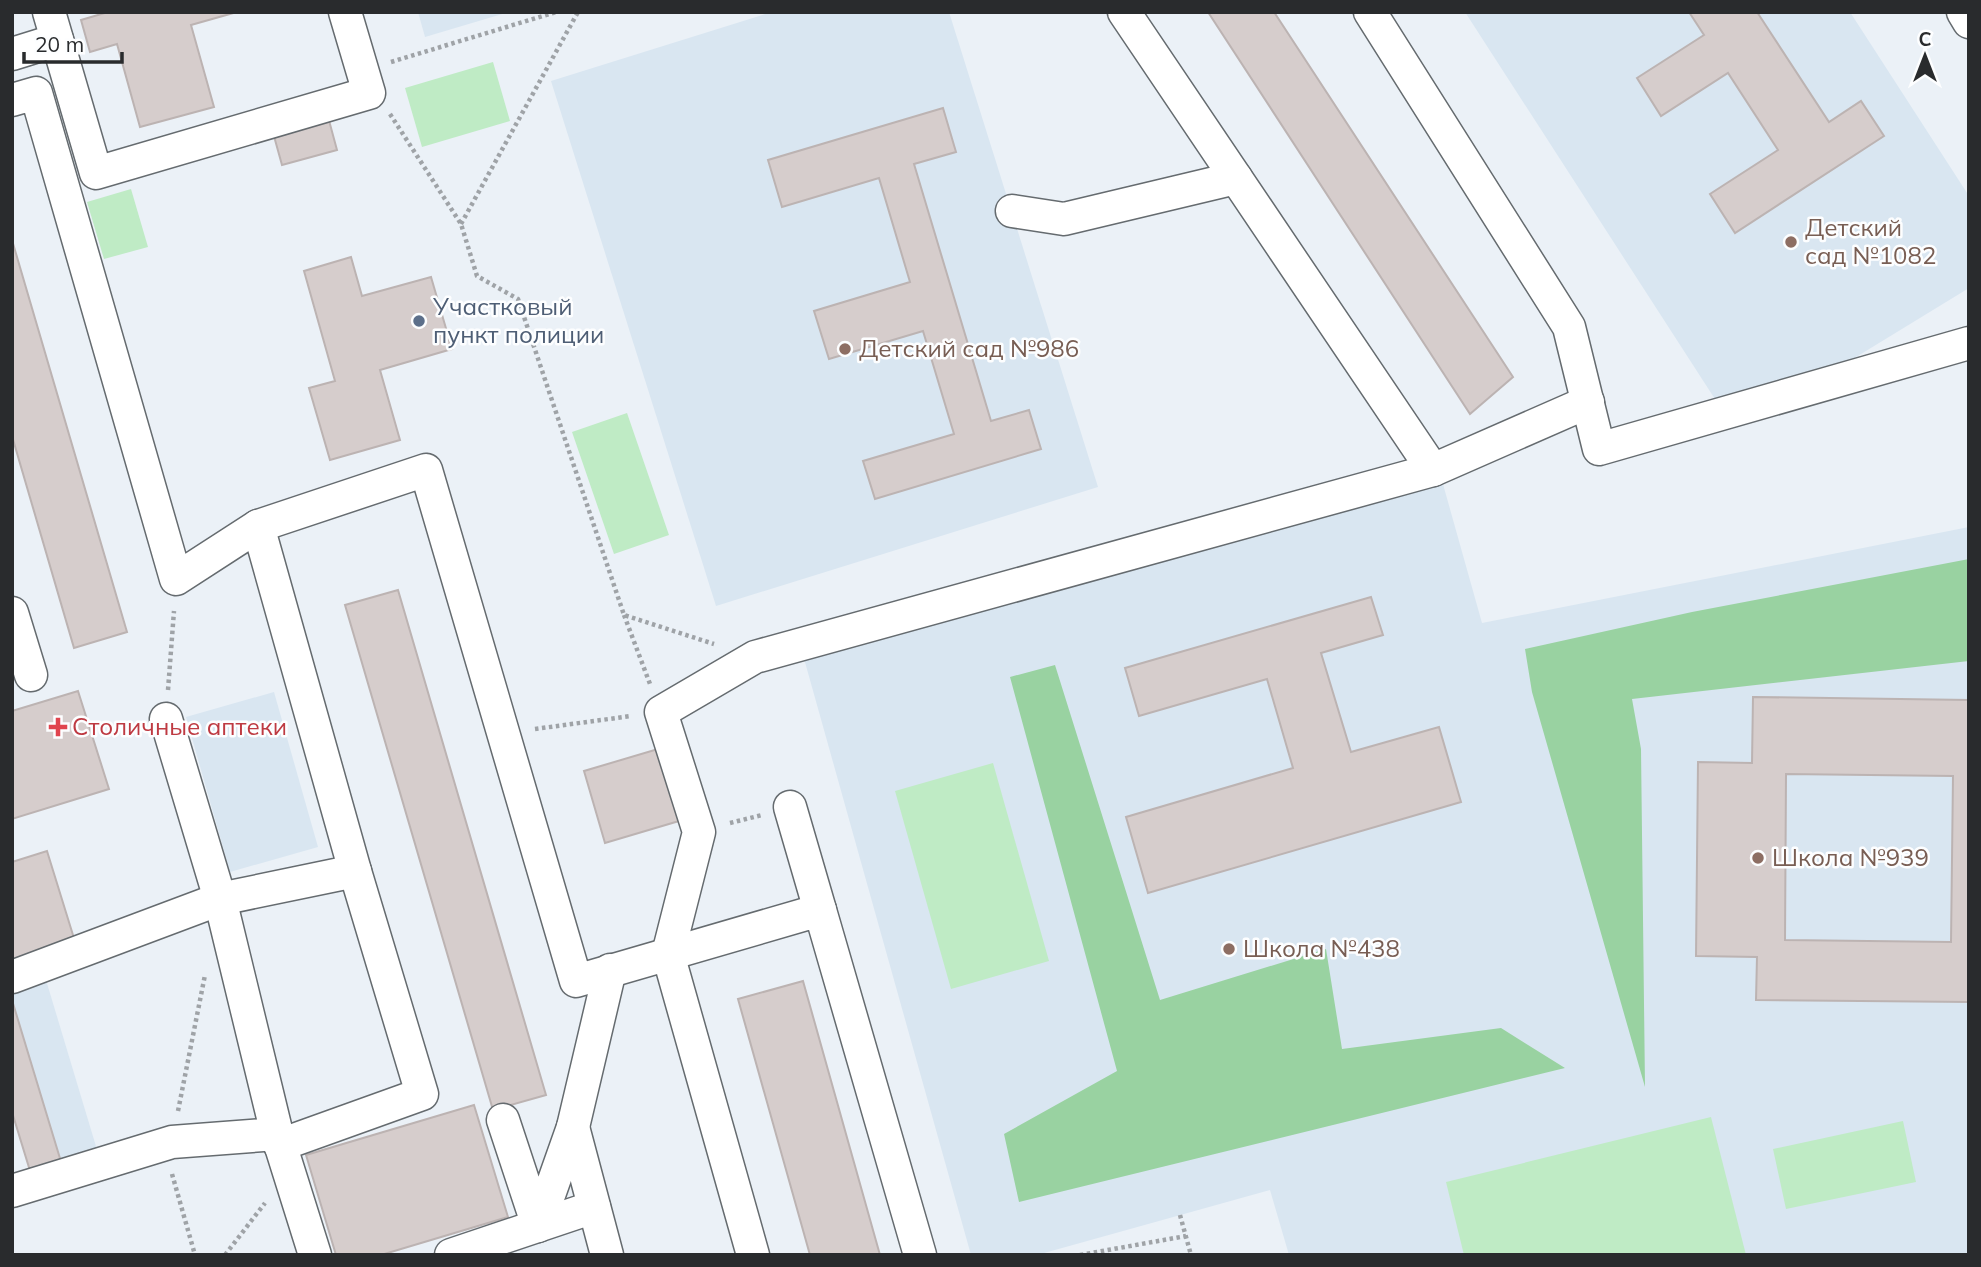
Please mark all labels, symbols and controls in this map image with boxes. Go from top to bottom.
scale bar [24,21,122,65]
north arrow [1890,21,1960,91]
text: С [1918,27,1932,51]
text: 20 m [35,31,84,57]
place label: Детский сад №1082 [1805,212,1936,270]
marker: Детский сад №1082 [1783,234,1799,250]
place label: Участковый пункт полиции [432,291,604,349]
marker: Участковый пункт полиции [411,313,427,329]
place label: Детский сад №986 [859,333,1079,363]
marker: Детский сад №986 [837,341,853,357]
place label: Столичные аптеки [72,711,287,741]
marker: Столичные аптеки [50,719,66,735]
place label: Школа №939 [1772,842,1929,872]
marker: Школа №939 [1750,850,1766,866]
place label: Школа №438 [1243,933,1400,963]
marker: Школа №438 [1221,941,1237,957]

